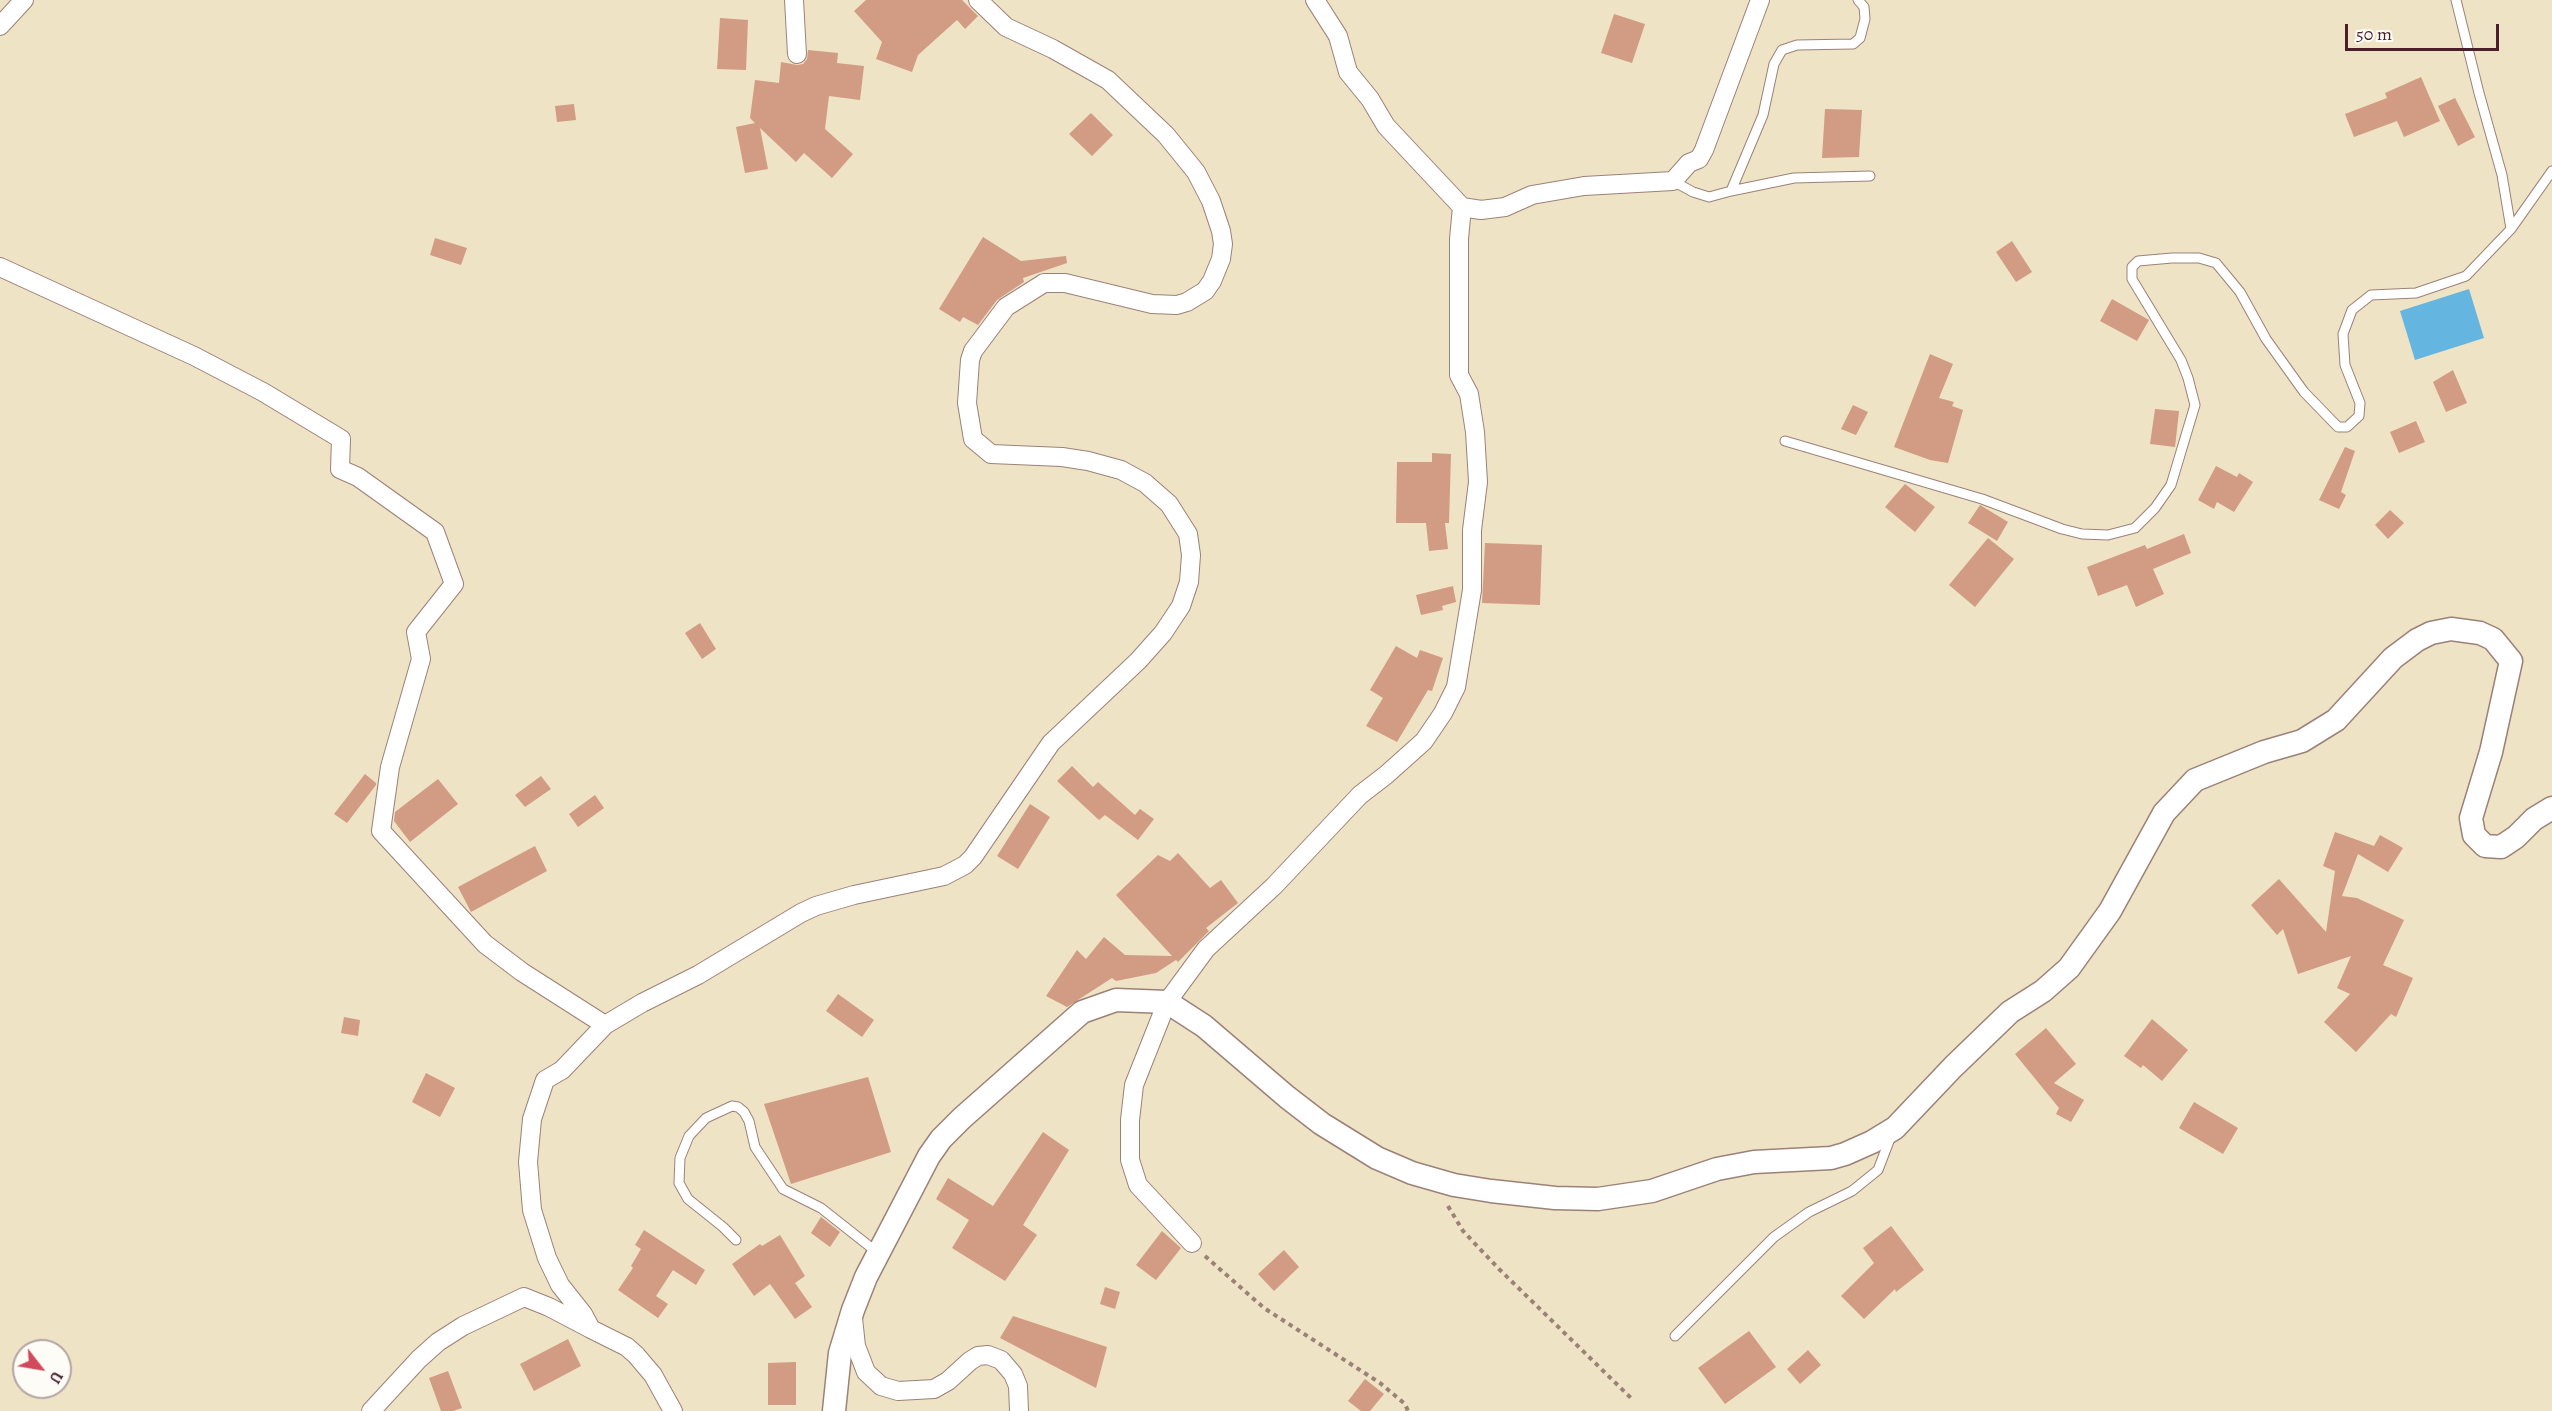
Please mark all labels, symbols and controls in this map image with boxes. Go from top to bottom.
scale bar [2348,12,2502,50]
text: 50 m [2356,22,2392,46]
north arrow [12,1339,72,1399]
text: U [44,1367,68,1387]

